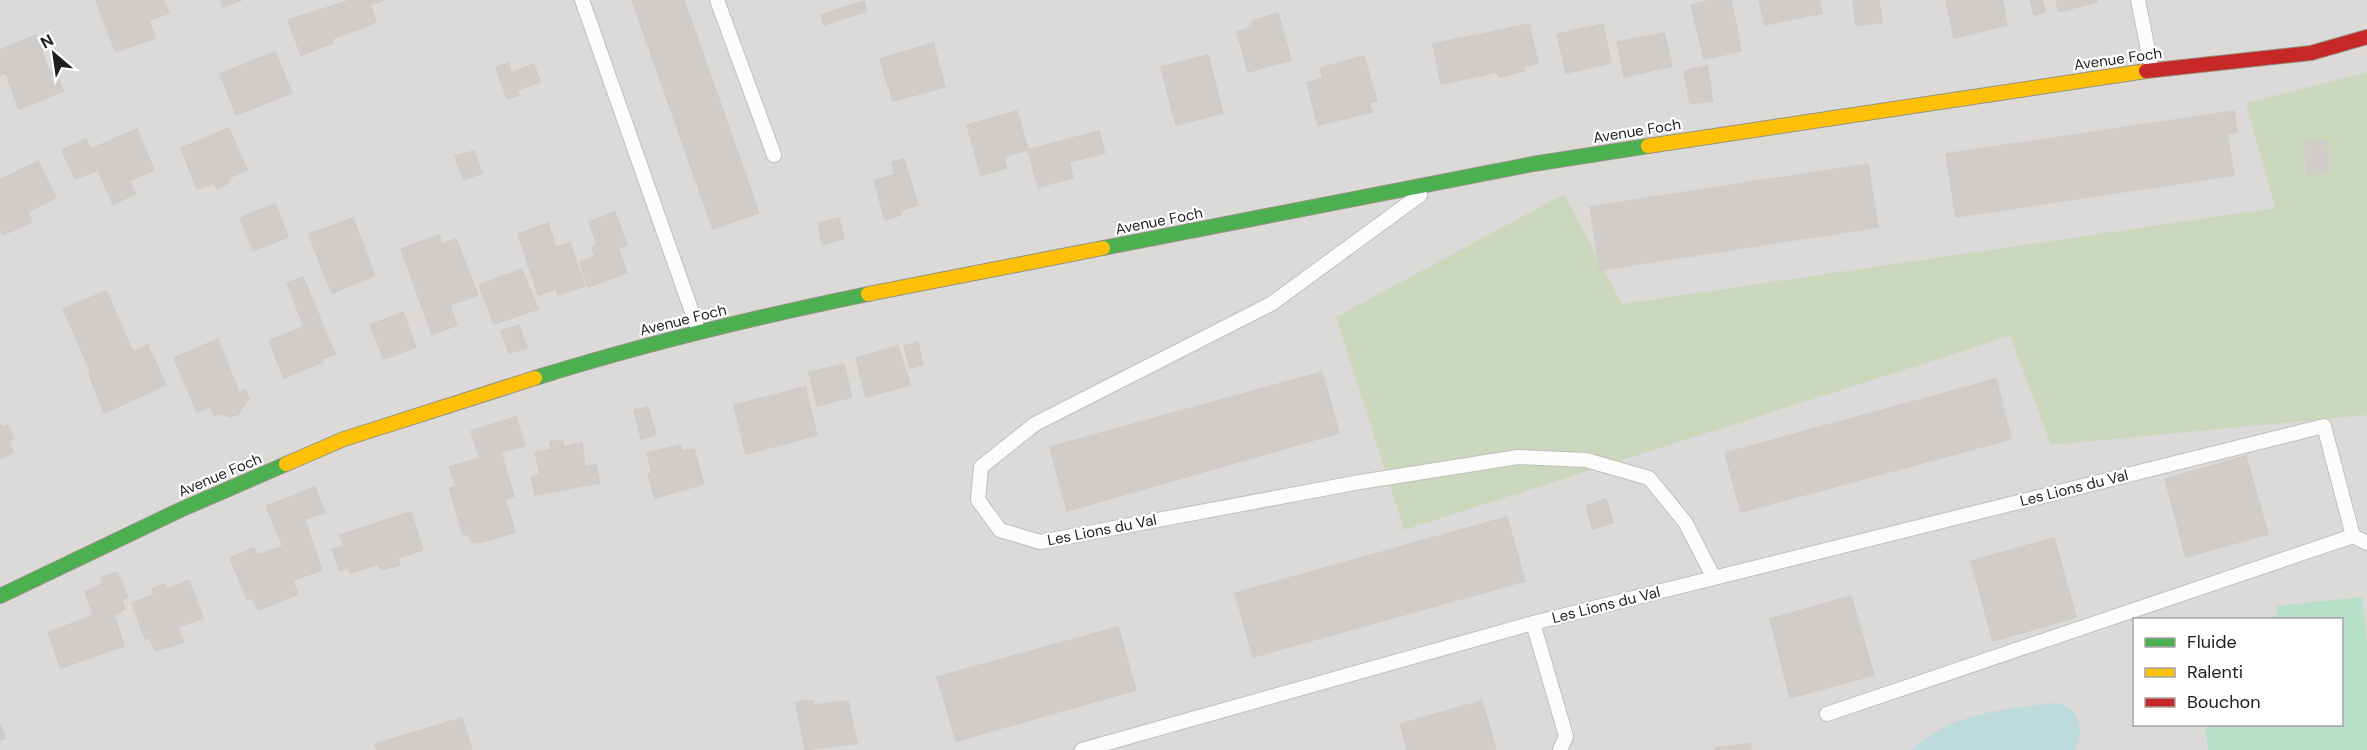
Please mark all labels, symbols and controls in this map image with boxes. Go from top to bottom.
north arrow [24,24,84,84]
text: N [37,29,57,53]
street label: Avenue Foch [2073,43,2163,75]
street label: Avenue Foch [1592,114,1682,148]
street label: Avenue Foch [1114,203,1204,239]
street label: Avenue Foch [638,300,728,340]
street label: Avenue Foch [175,448,265,502]
street label: Les Lions du Val [2018,465,2130,511]
street label: Les Lions du Val [1046,510,1158,550]
street label: Les Lions du Val [1550,582,1662,628]
legend [2133,618,2343,726]
text: Fluide [2187,630,2237,654]
text: Ralenti [2187,660,2243,684]
text: Bouchon [2187,690,2261,714]

